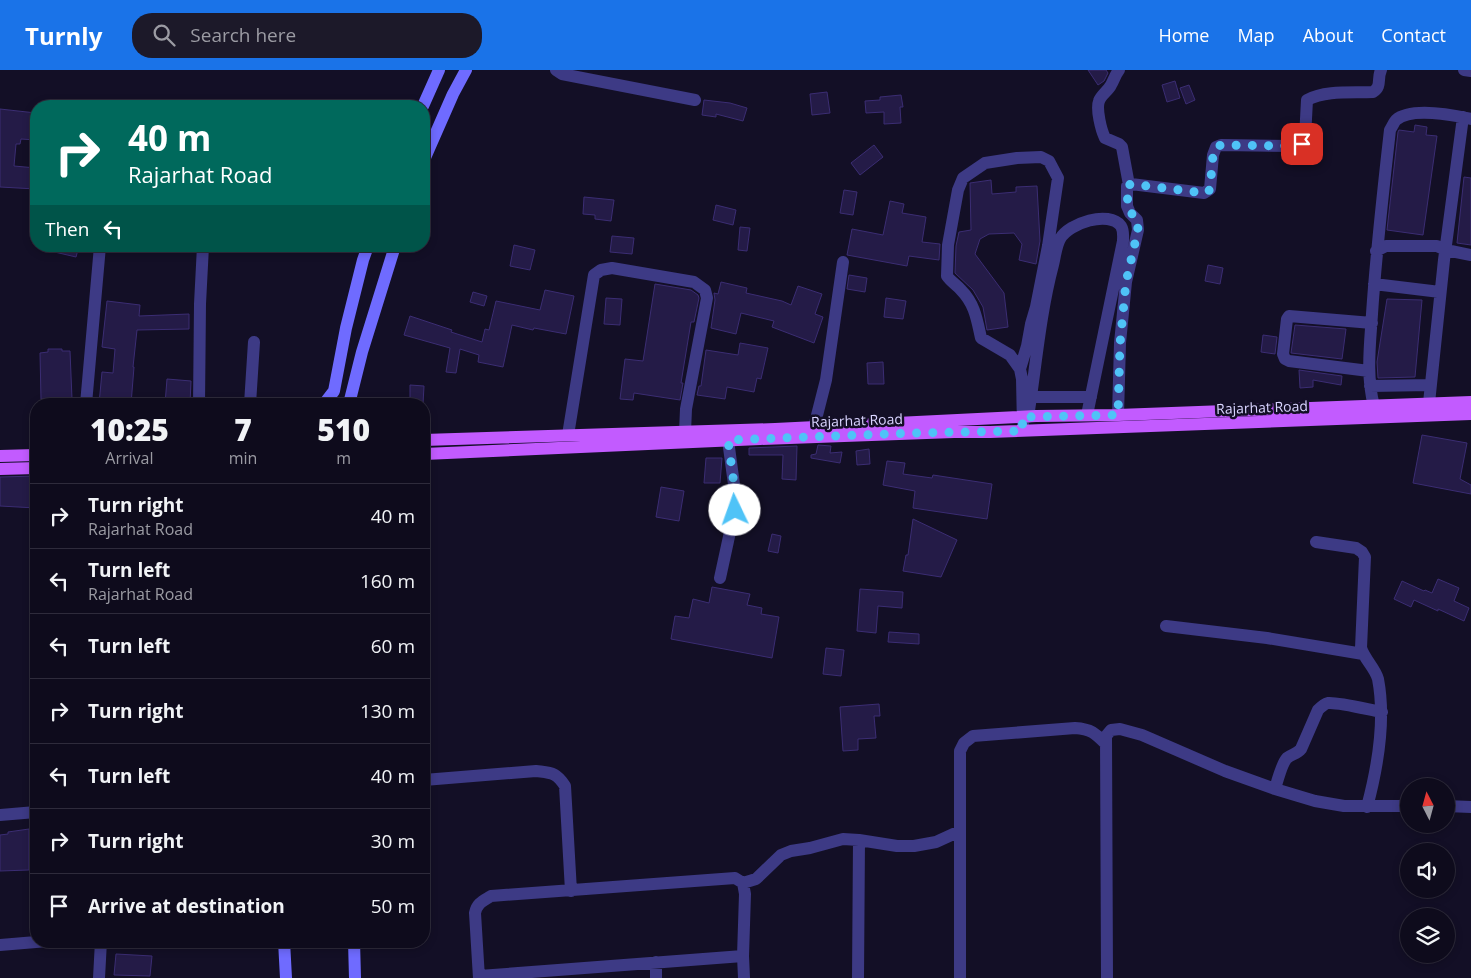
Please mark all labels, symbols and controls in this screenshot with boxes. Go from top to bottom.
search box [132,13,482,58]
text: Turnly [25,19,102,52]
icon: search [150,21,178,49]
text: Search here [190,22,296,48]
text: Home [1159,23,1209,47]
text: Map [1237,23,1275,47]
text: About [1303,23,1353,47]
text: Contact [1381,23,1446,47]
text: 40 m [128,114,211,161]
icon: right [45,120,110,185]
pin [1281,123,1323,165]
icon: arrive [1288,130,1316,158]
text: Rajarhat Road [128,159,272,189]
icon: left [99,215,127,243]
text: Then [45,216,89,242]
street label: Rajarhat Road [1216,396,1308,418]
text: 10:25 [90,409,169,450]
text: 7 [234,409,252,450]
text: 510 [317,409,370,450]
street label: Rajarhat Road [811,409,903,431]
text: Arrival [105,447,153,469]
text: min [229,447,257,469]
text: m [336,447,351,469]
position arrow [708,483,760,535]
text: Turn right [88,492,183,518]
icon: right [45,502,73,530]
text: 40 m [371,503,415,529]
text: Rajarhat Road [88,518,193,540]
text: Turn left [88,557,170,583]
icon: left [45,567,73,595]
text: 160 m [360,568,415,594]
text: Rajarhat Road [88,583,193,605]
icon: left [45,632,73,660]
text: Turn left [88,633,170,659]
text: 60 m [371,633,415,659]
icon: right [45,697,73,725]
text: Turn right [88,698,183,724]
text: 130 m [360,698,415,724]
icon: left [45,762,73,790]
text: Turn left [88,763,170,789]
text: 40 m [371,763,415,789]
north arrow [1400,778,1455,832]
map controls [1400,778,1455,963]
icon: right [45,827,73,855]
text: Turn right [88,828,183,854]
text: 30 m [371,828,415,854]
button: sound [1400,843,1455,898]
icon: arrive [45,892,73,920]
text: Arrive at destination [88,893,285,919]
text: 50 m [371,893,415,919]
button: layers [1400,908,1455,963]

